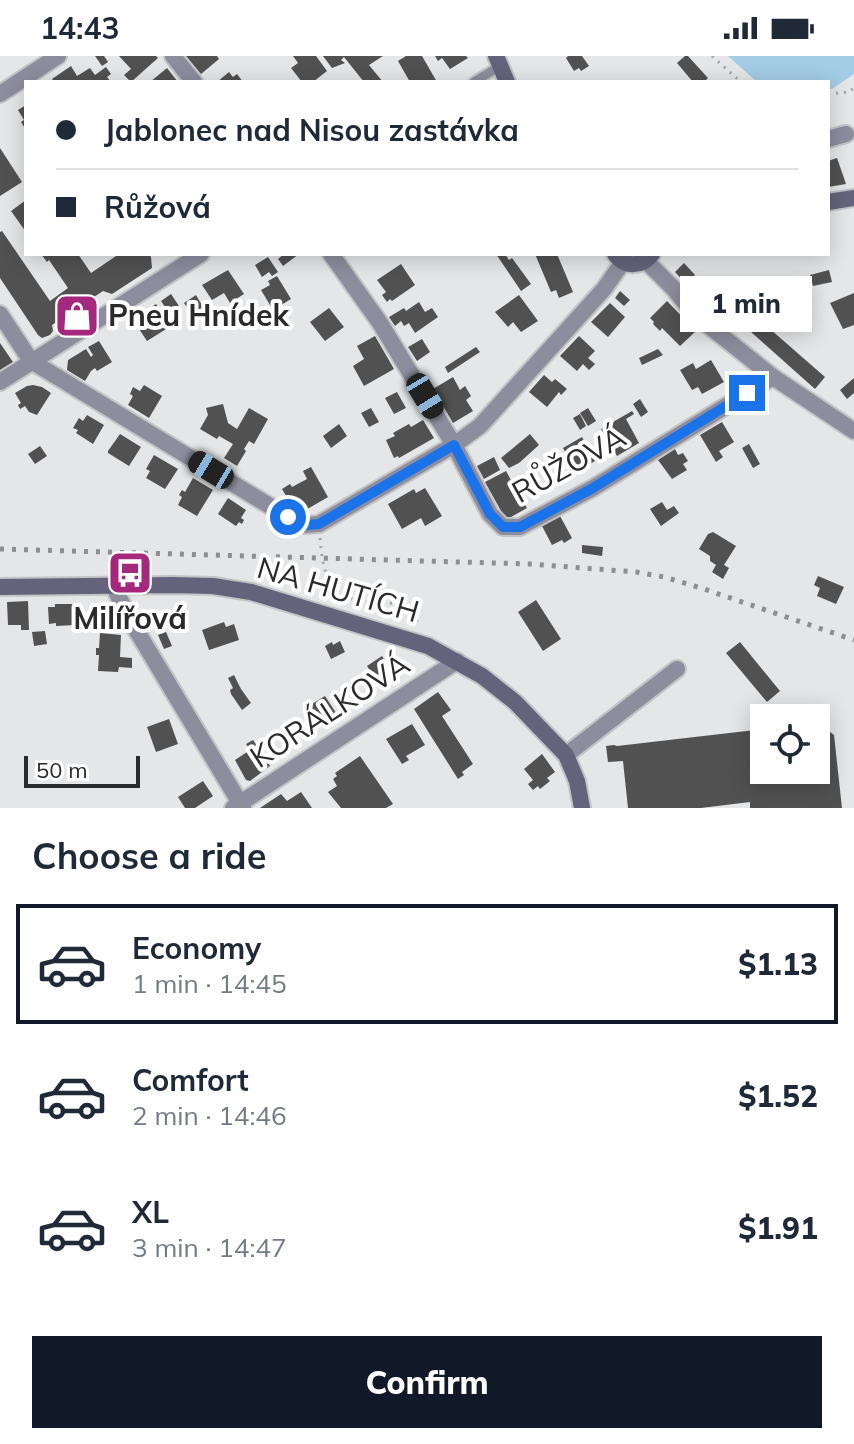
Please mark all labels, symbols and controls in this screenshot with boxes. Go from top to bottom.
text: 14:43 [40,9,119,47]
text: Jablonec nad Nisou zastávka [104,111,519,149]
text: Růžová [104,188,211,226]
callout: 1 min [681,277,813,333]
text: 1 min [711,287,781,320]
shop icon: Pneu Hnídek [53,292,101,340]
place label: Pneu Hnídek [108,296,290,334]
car [402,369,448,423]
route end [729,375,765,411]
street label: RŮŽOVÁ [505,417,632,511]
car [184,447,238,493]
route start [270,499,306,535]
street label: NA HUTÍCH [253,548,424,630]
bus stop icon: Milířová [106,549,154,597]
place label: Milířová [73,599,187,637]
street label: KORÁLKOVÁ [243,645,416,776]
map controls [750,704,830,784]
button: locate [750,704,830,784]
scale bar [24,752,140,788]
text: 50 m [36,756,87,784]
text: Choose a ride [32,833,266,878]
icon: car [36,928,108,1000]
text: Economy [132,929,261,967]
text: $1.13 [738,945,818,983]
text: 1 min · 14:45 [132,967,287,1000]
icon: car [36,1060,108,1132]
text: Comfort [132,1061,249,1099]
text: $1.52 [738,1077,818,1115]
text: 2 min · 14:46 [132,1099,287,1132]
icon: car [36,1192,108,1264]
text: XL [132,1193,169,1231]
text: $1.91 [738,1209,818,1247]
text: 3 min · 14:47 [132,1231,287,1264]
button: Confirm [32,1336,822,1428]

